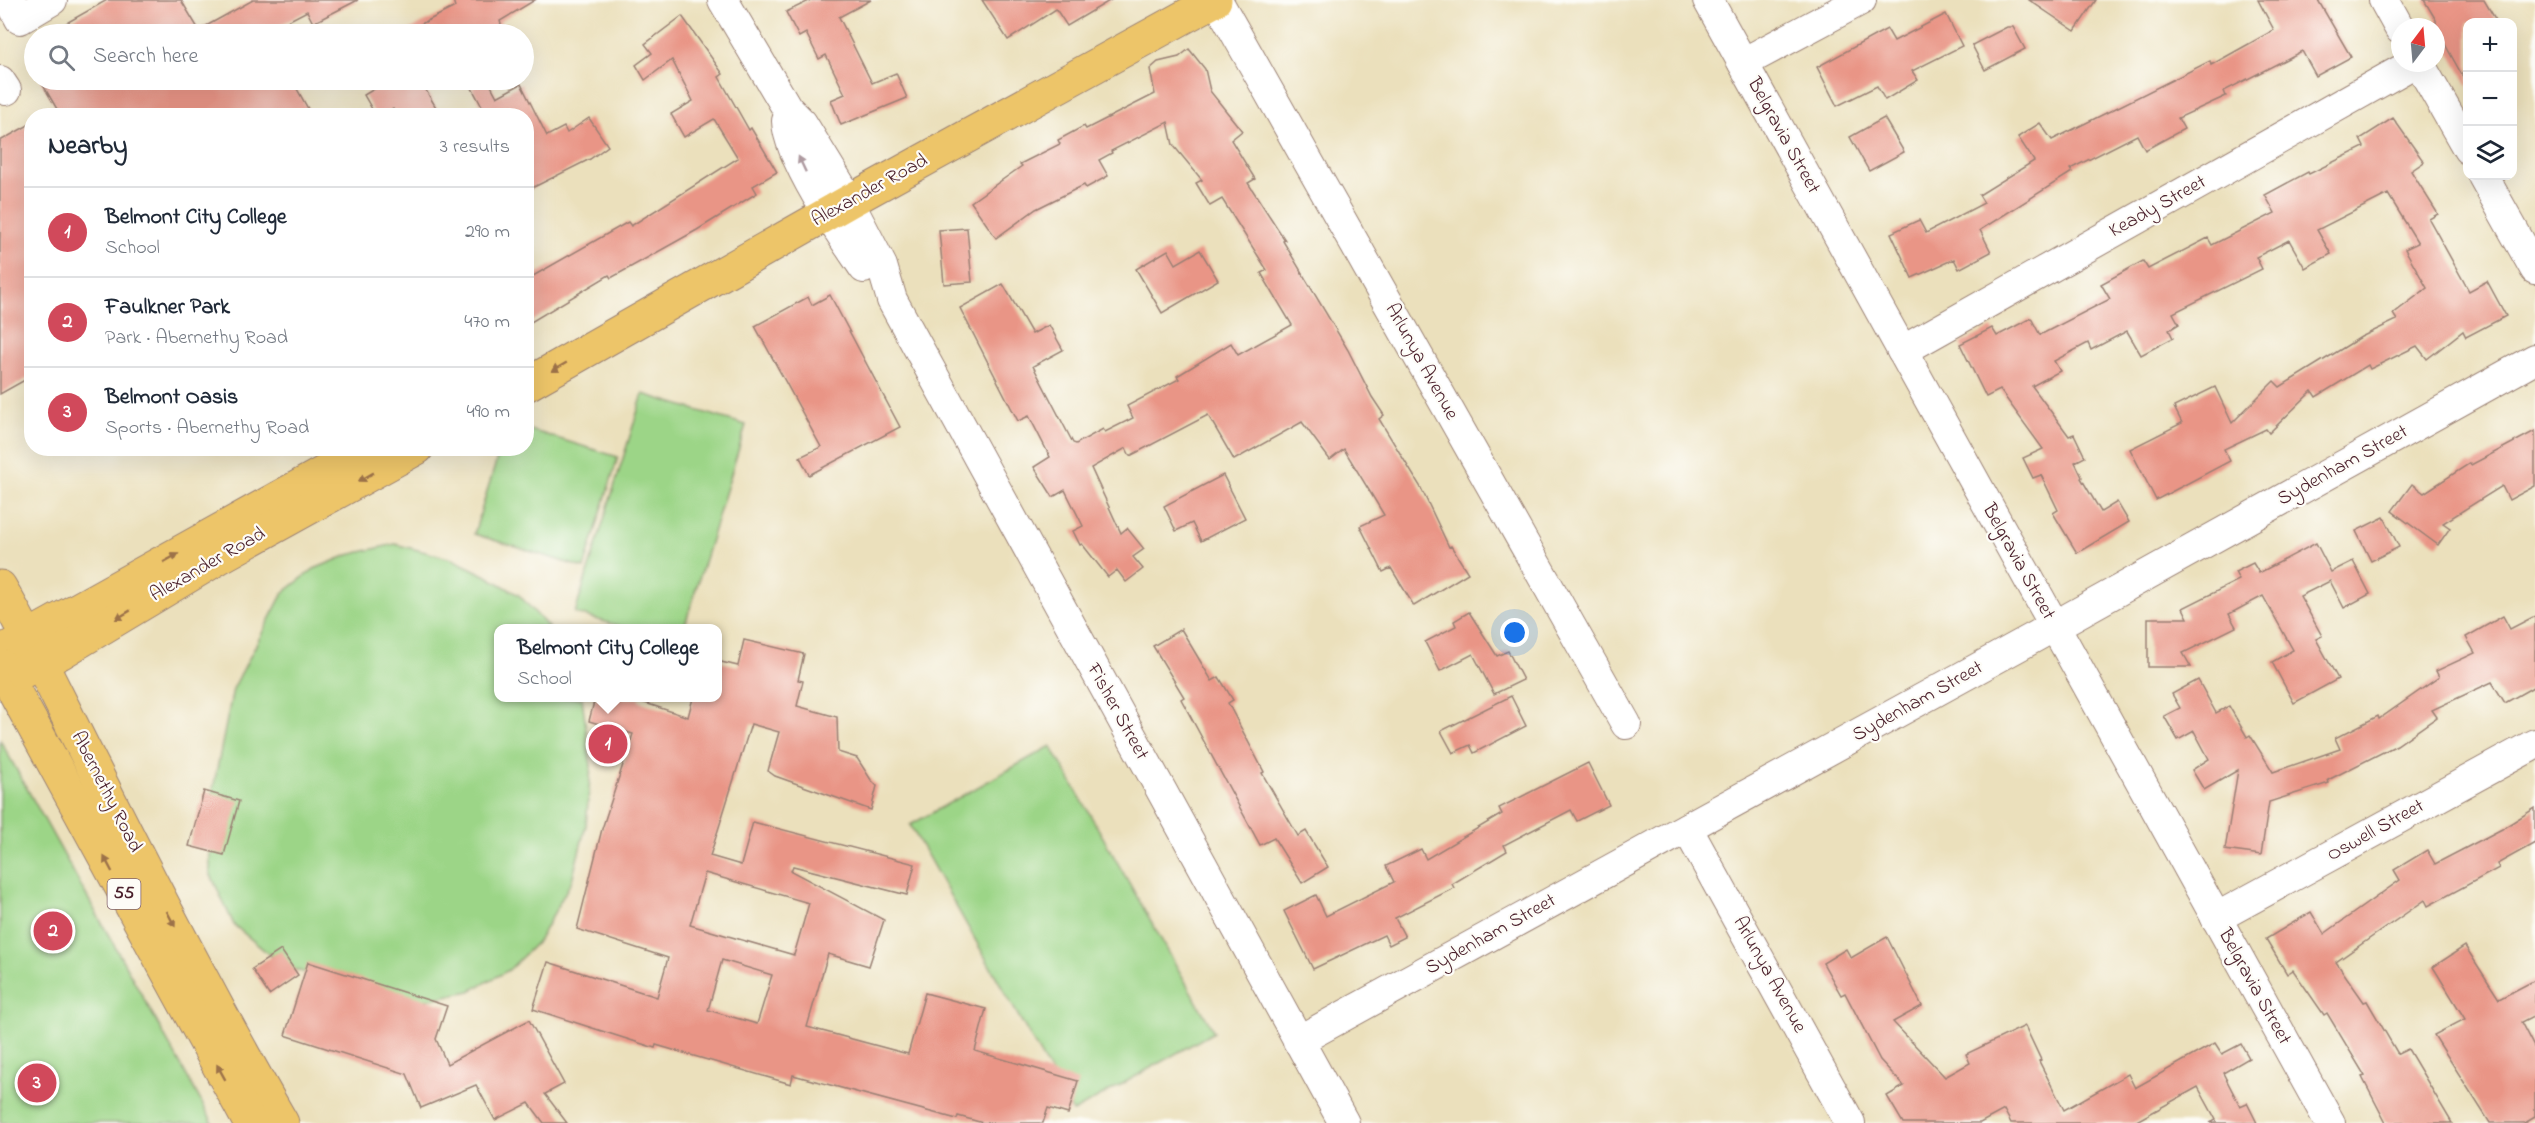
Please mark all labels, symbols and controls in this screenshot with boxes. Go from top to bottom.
north arrow [2391,18,2445,72]
map controls [2463,18,2517,180]
button: + [2463,18,2517,72]
search box [24,24,534,90]
icon: search [45,41,78,74]
text: Search here [93,41,198,73]
street label: Belgravia Street [1738,72,1827,200]
button: − [2463,72,2517,126]
button: layers [2463,126,2517,180]
text: Nearby [48,128,127,166]
text: 3 results [440,133,510,162]
street label: Alexander Road [806,147,934,235]
one-way arrow [797,156,806,173]
street label: Keady Street [2104,168,2212,246]
text: Belmont City College [105,202,287,234]
text: 1 [64,218,71,247]
text: 290 m [465,218,510,247]
text: School [105,234,160,263]
text: Faulkner Park [105,292,230,324]
street label: Arlunya Avenue [1377,298,1465,426]
text: 2 [63,308,72,337]
text: 470 m [464,308,510,337]
text: Park · Abernethy Road [105,324,288,353]
one-way arrow [551,361,567,372]
text: Belmont Oasis [105,382,238,414]
text: 3 [63,398,72,427]
text: 490 m [467,398,510,427]
text: Sports · Abernethy Road [105,414,309,443]
street label: Sydenham Street [2272,418,2414,514]
one-way arrow [357,472,374,482]
street label: Belgravia Street [1973,498,2062,626]
street label: Alexander Road [145,520,271,610]
one-way arrow [163,553,180,563]
one-way arrow [115,609,131,620]
your location [1500,618,1529,647]
popup [494,624,722,702]
text: Belmont City College [517,633,699,665]
street label: Sydenham Street [1847,654,1989,750]
street label: Fisher Street [1078,657,1156,766]
text: School [517,665,572,694]
pin: 1 [588,722,628,766]
street label: Abernethy Road [63,726,149,858]
street label: Oswell Street [2322,792,2430,870]
one-way arrow [103,855,113,872]
road number: 55 [108,879,140,909]
street label: Sydenham Street [1420,887,1562,983]
pin: 2 [34,908,72,954]
one-way arrow [166,910,176,928]
street label: Arlunya Avenue [1725,911,1813,1039]
street label: Belgravia Street [2209,923,2298,1051]
pin: 3 [18,1060,57,1106]
one-way arrow [216,1063,226,1080]

